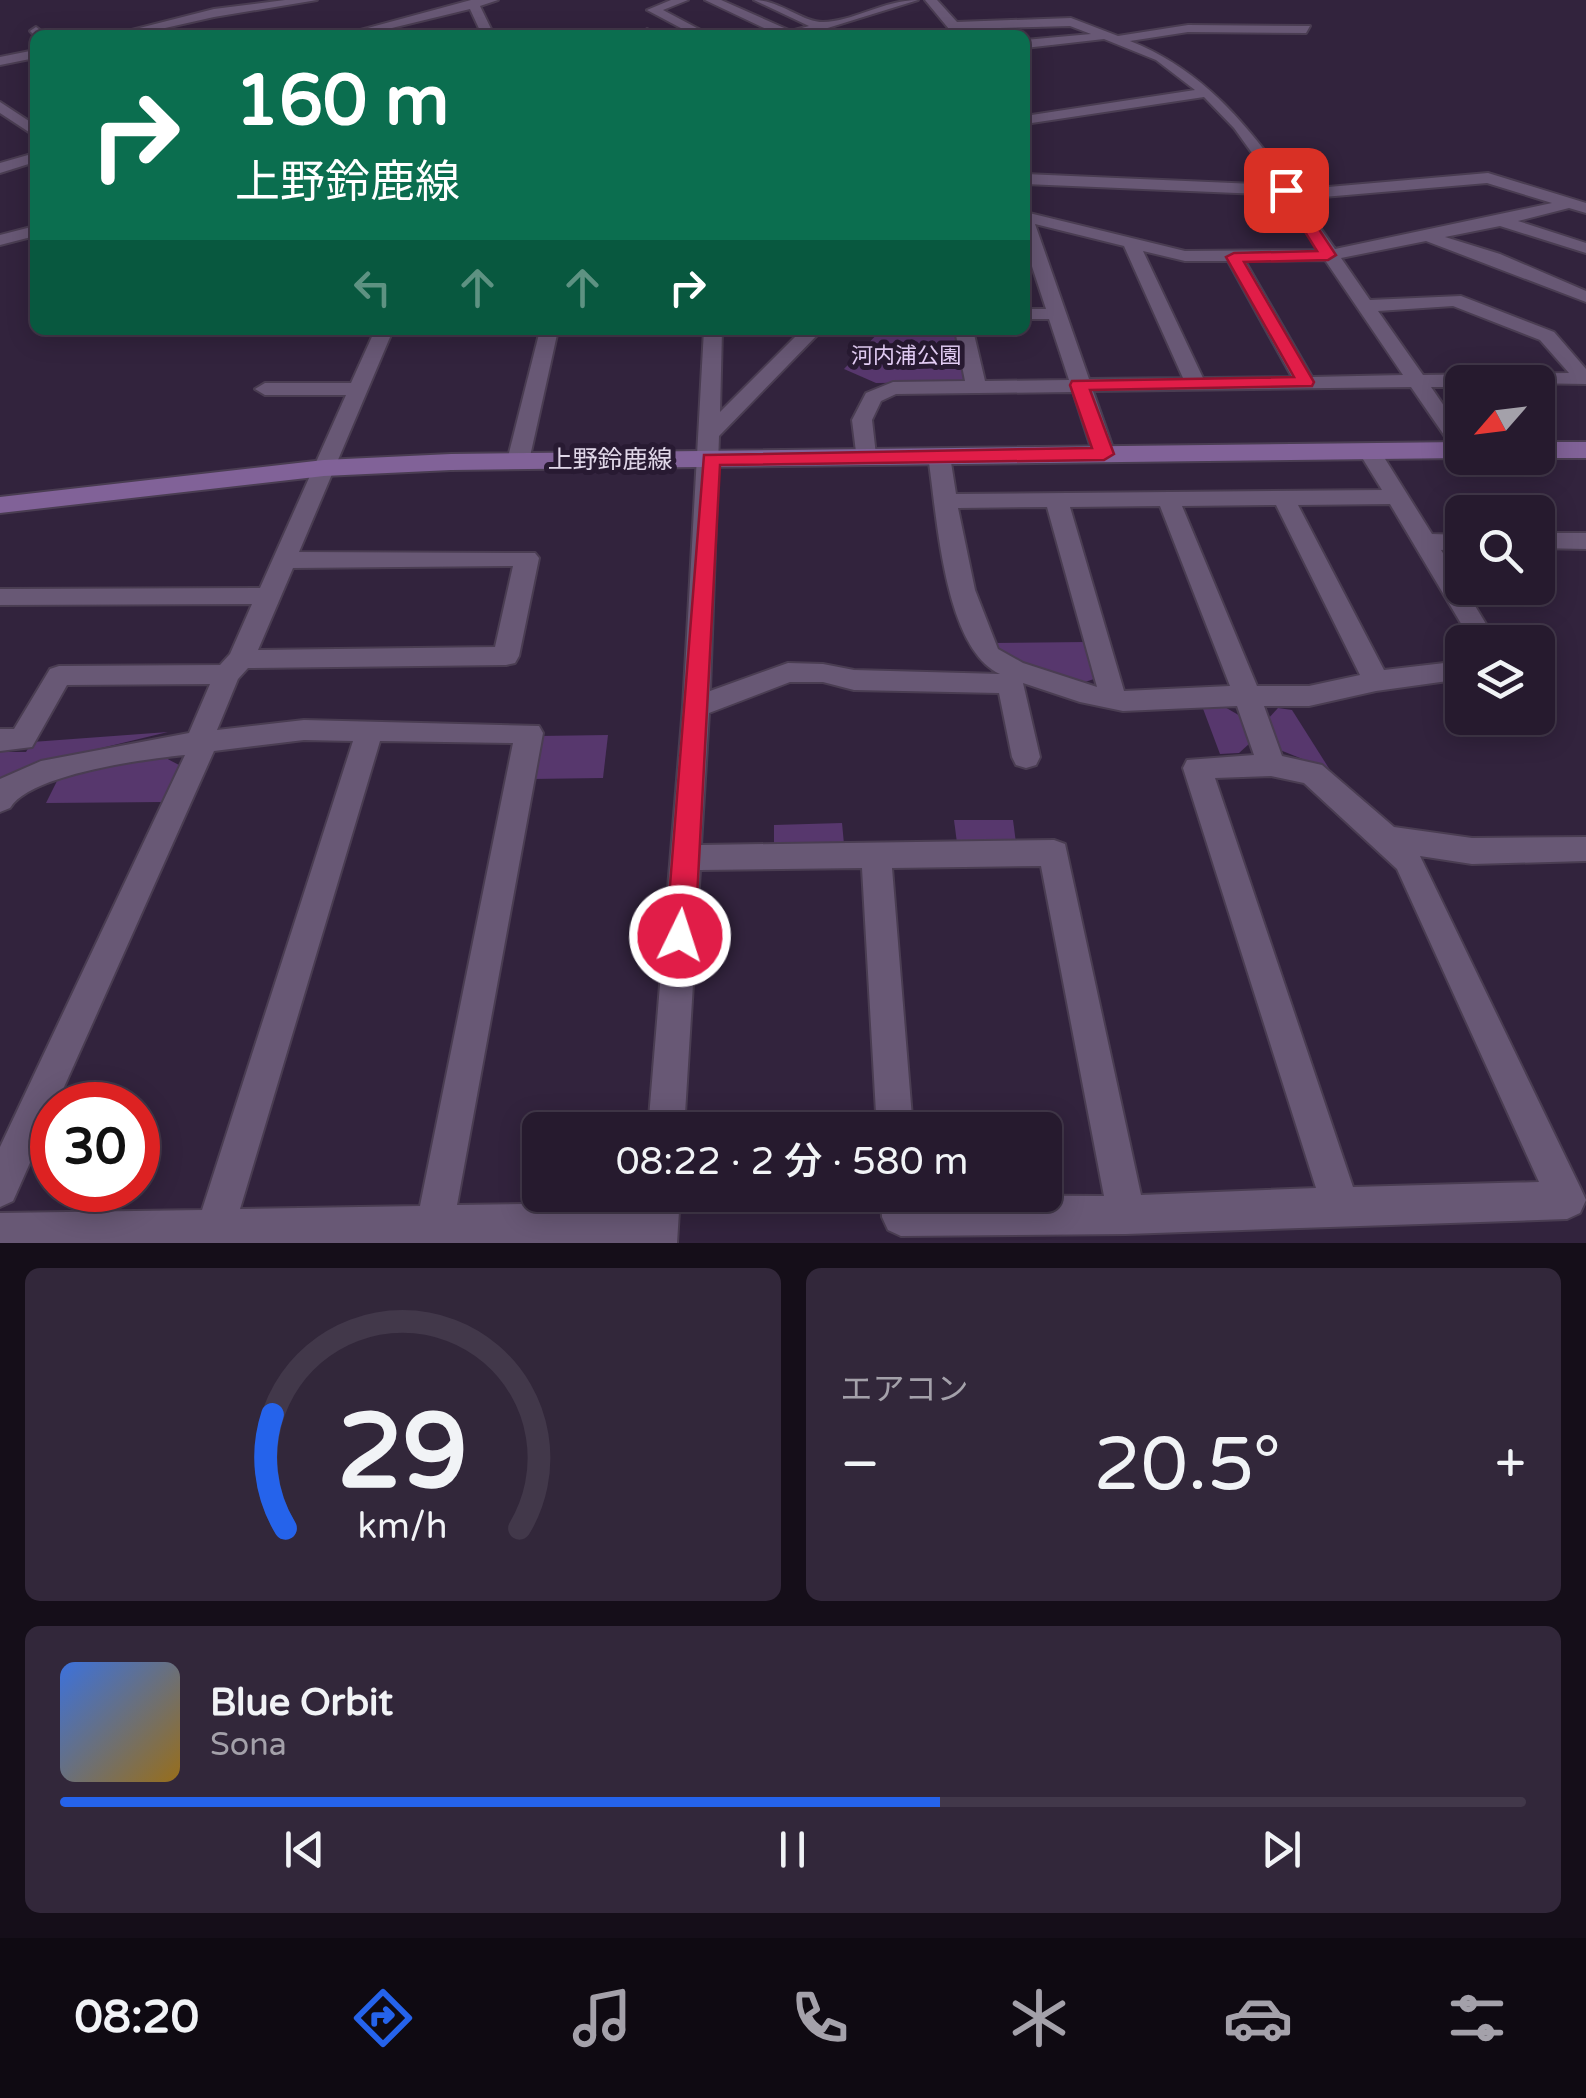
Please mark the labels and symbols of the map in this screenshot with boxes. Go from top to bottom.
pin [1244,148,1329,233]
park label: 河内浦公園 [851,343,961,369]
north arrow [1445,365,1555,475]
street label: 上野鈴鹿線 [547,445,673,475]
position arrow [628,884,732,988]
speed limit sign: 30 [30,1082,160,1212]

